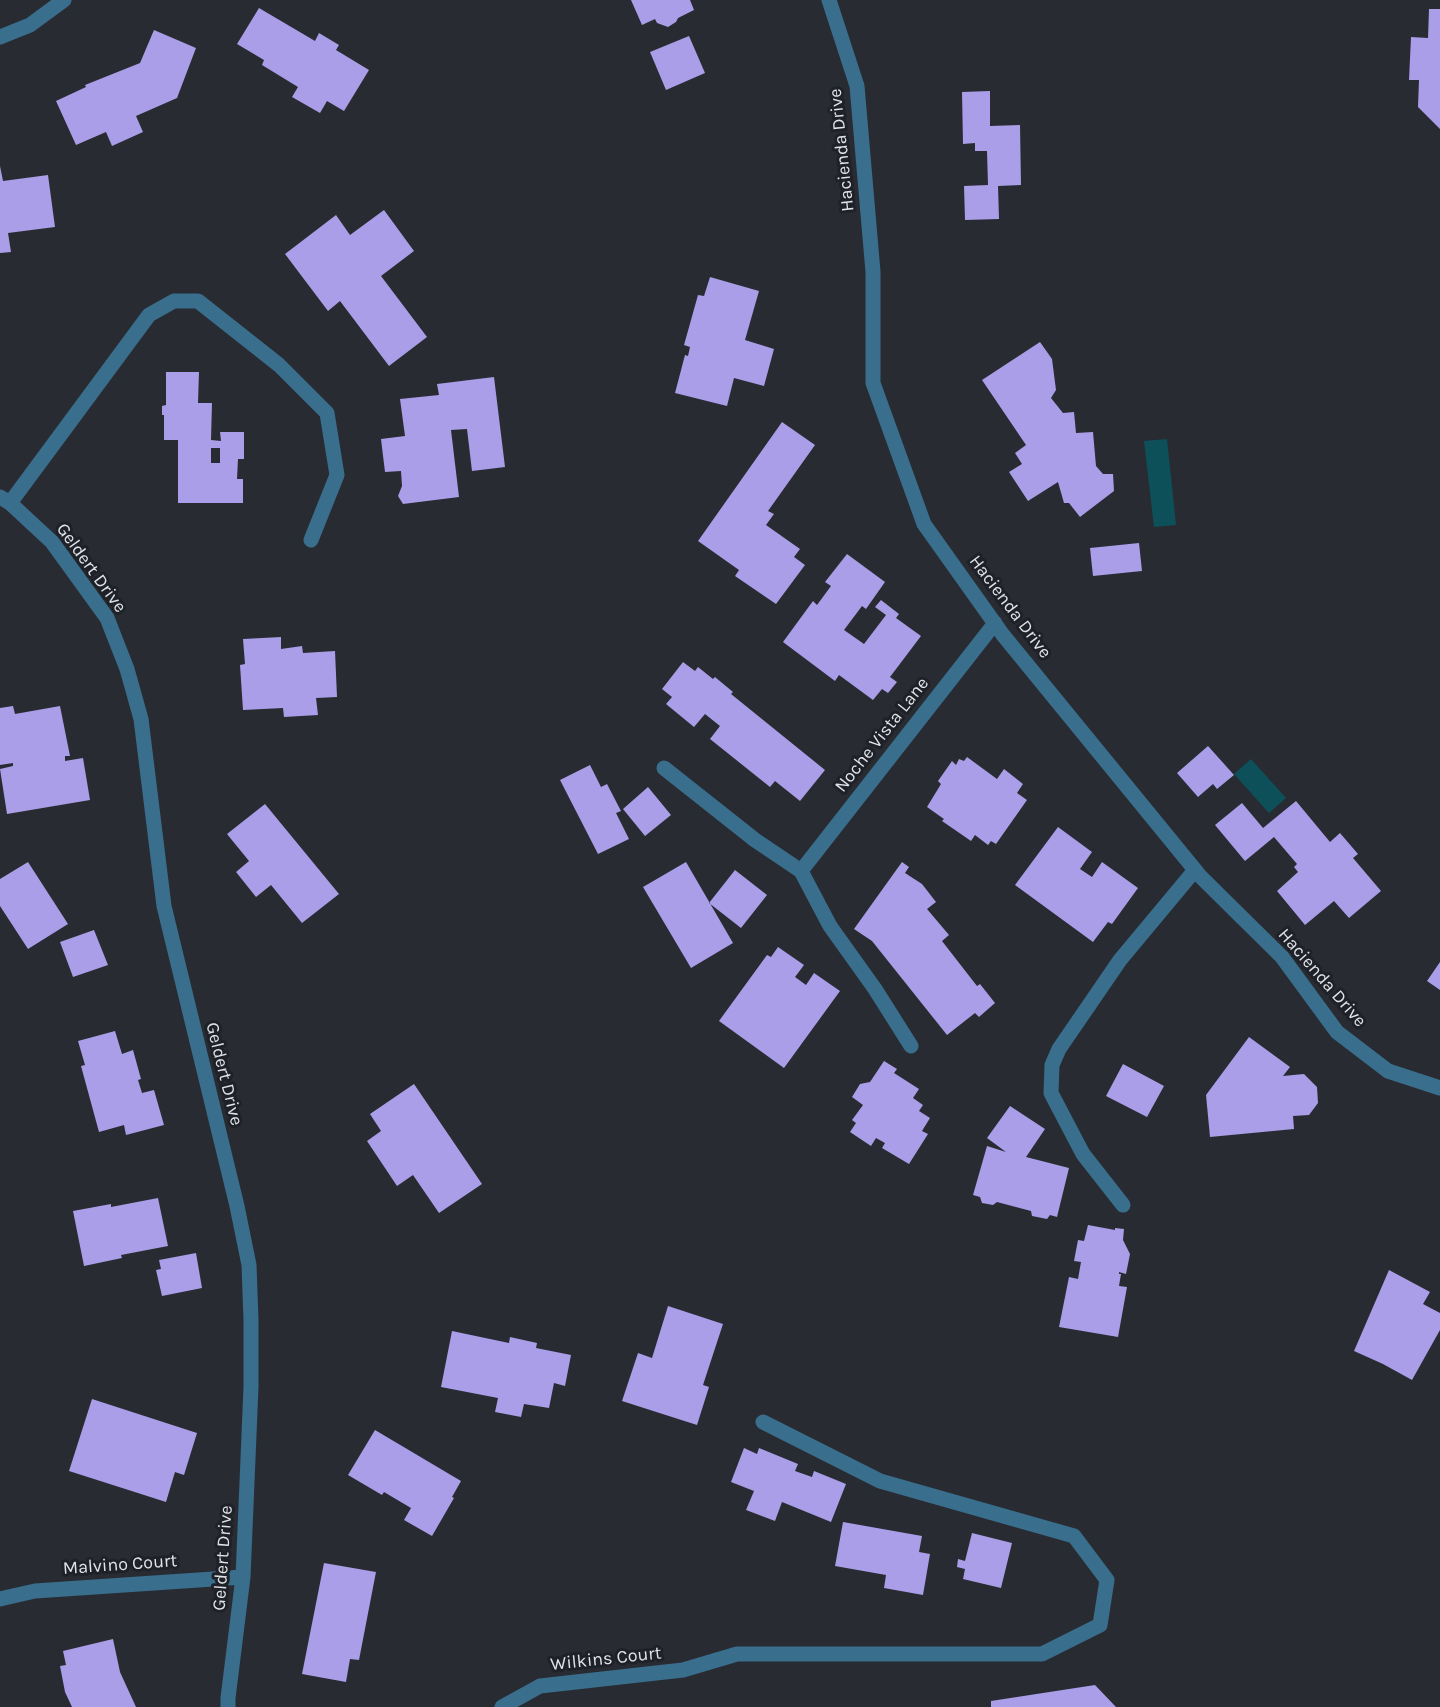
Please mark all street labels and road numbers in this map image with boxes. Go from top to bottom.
street label: Hacienda Drive [825,87,859,213]
street label: Geldert Drive [51,519,131,617]
street label: Hacienda Drive [964,551,1056,663]
street label: Noche Vista Lane [830,673,934,797]
street label: Hacienda Drive [1273,924,1371,1032]
street label: Geldert Drive [201,1020,247,1128]
street label: Geldert Drive [209,1505,237,1611]
street label: Malvino Court [62,1550,178,1580]
street label: Wilkins Court [549,1642,663,1676]

